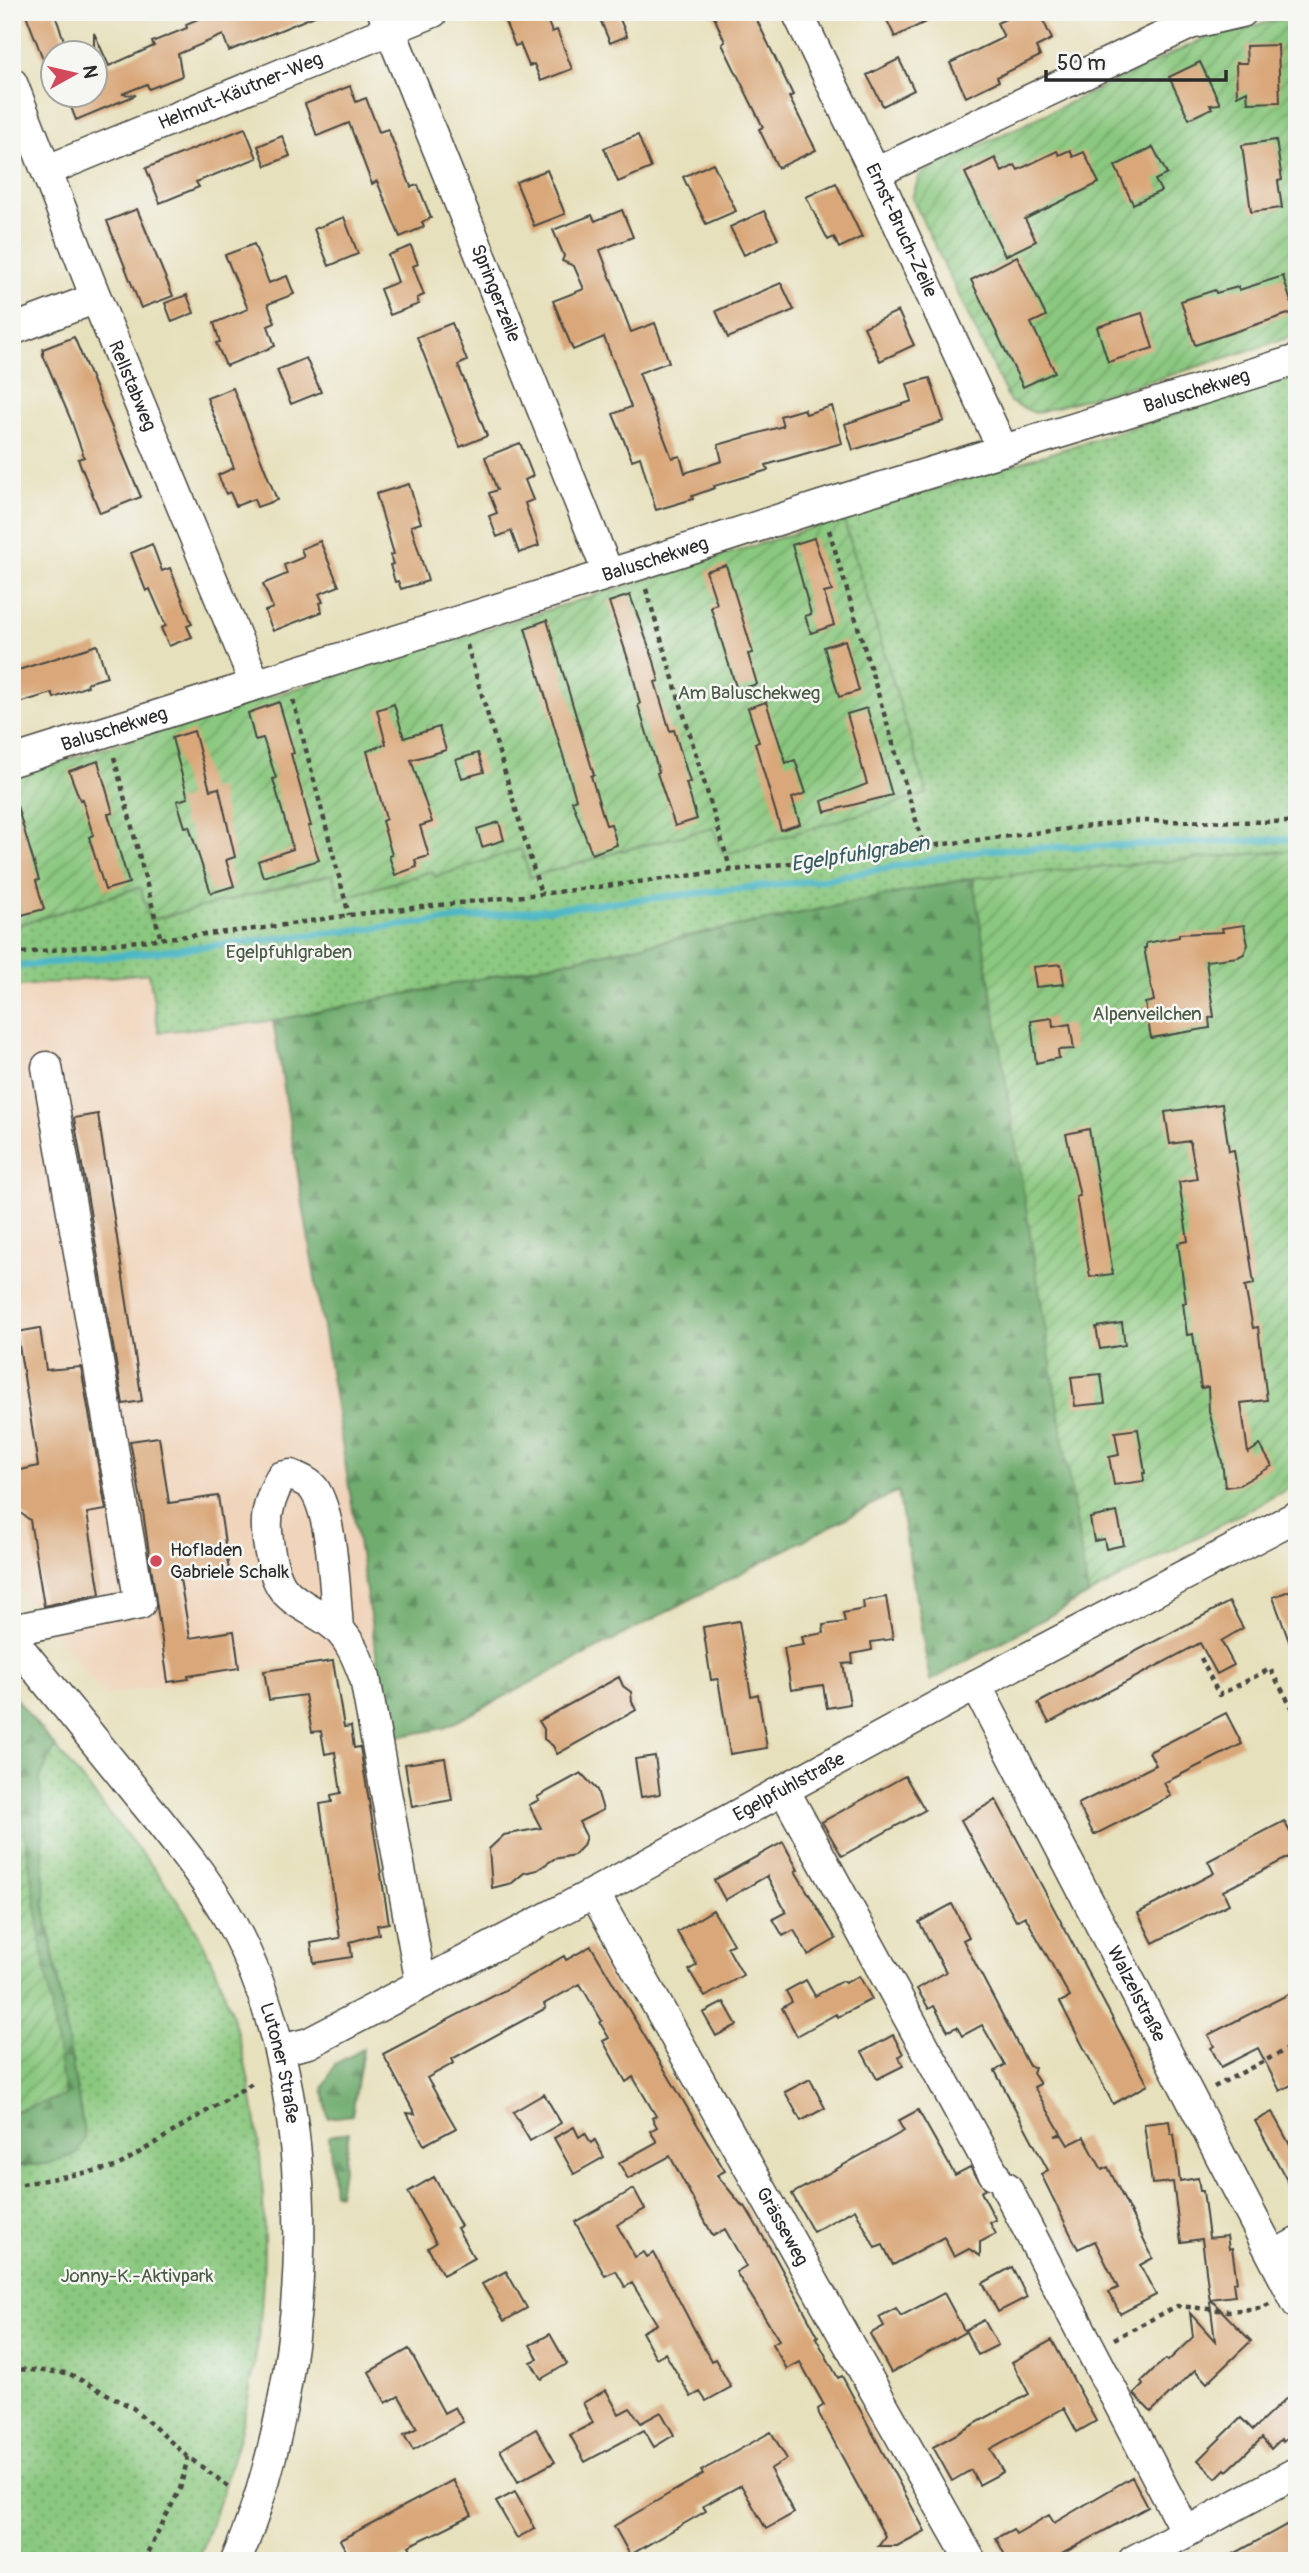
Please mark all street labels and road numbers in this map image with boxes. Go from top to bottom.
street label: Helmut-Käutner-Weg [155,47,326,135]
street label: Ernst-Bruch-Zeile [860,159,943,302]
street label: Springerzeile [465,241,526,346]
street label: Rellstabweg [103,337,162,435]
street label: Baluschekweg [1140,363,1253,418]
street label: Baluschekweg [599,531,711,587]
street label: Baluschekweg [58,701,170,757]
street label: Egelpfuhlstraße [729,1746,850,1827]
street label: Walzelstraße [1102,1942,1172,2046]
street label: Lutoner Straße [254,1999,304,2125]
street label: Grässeweg [751,2183,814,2270]

